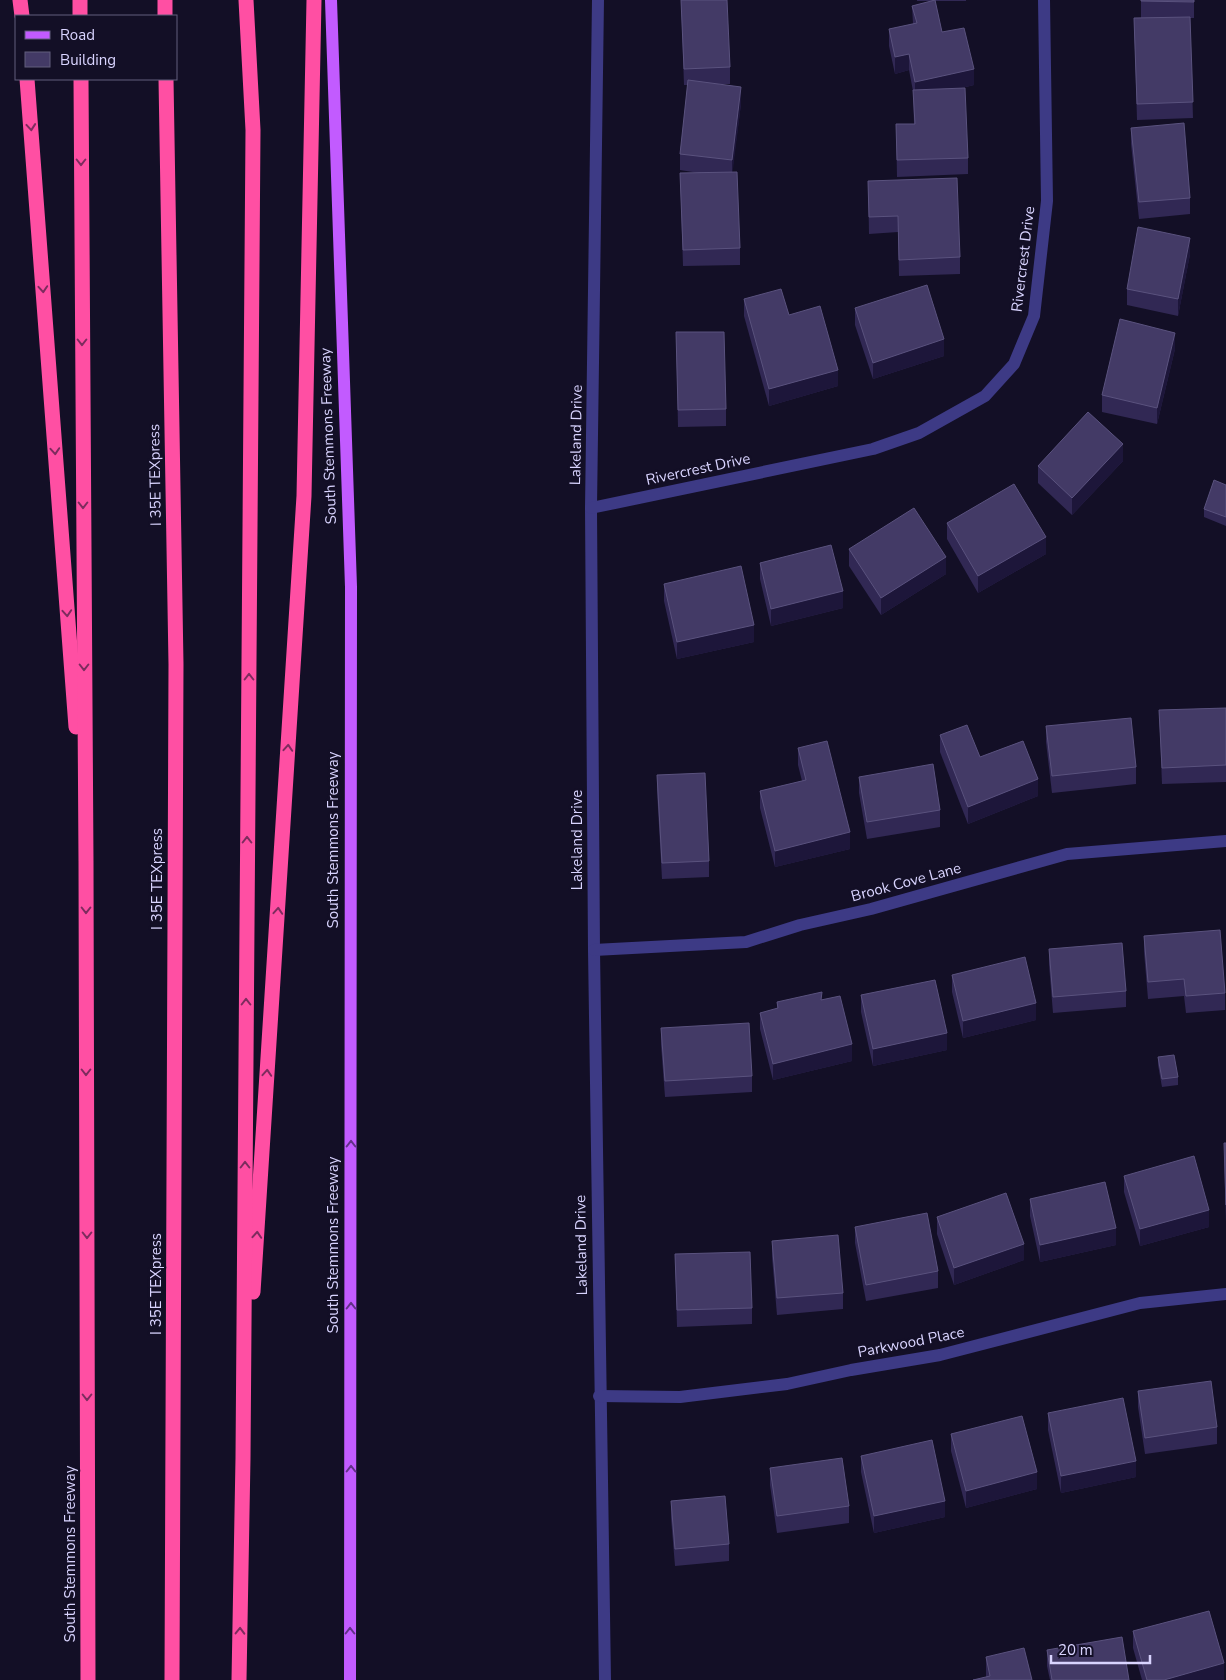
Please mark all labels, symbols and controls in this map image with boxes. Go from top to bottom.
legend [15,15,178,80]
text: Road [60,25,95,45]
text: Building [60,50,116,70]
one-way arrow [25,124,36,132]
one-way arrow [76,159,86,167]
street label: Rivercrest Drive [1007,205,1039,313]
one-way arrow [37,286,48,294]
one-way arrow [77,339,87,347]
street label: South Stemmons Freeway [315,347,341,525]
street label: Lakeland Drive [565,385,587,485]
street label: I 35E TEXpress [144,424,166,526]
one-way arrow [50,448,61,456]
street label: Rivercrest Drive [644,448,752,490]
one-way arrow [78,502,88,509]
one-way arrow [62,610,73,618]
one-way arrow [79,664,90,672]
one-way arrow [243,673,254,681]
one-way arrow [283,744,294,752]
street label: South Stemmons Freeway [323,751,343,928]
street label: Lakeland Drive [567,790,587,890]
street label: I 35E TEXpress [147,828,167,930]
one-way arrow [242,835,252,843]
street label: Brook Cove Lane [849,858,963,906]
one-way arrow [81,906,91,914]
one-way arrow [272,906,283,914]
one-way arrow [241,998,251,1006]
one-way arrow [81,1068,91,1076]
one-way arrow [262,1069,273,1077]
one-way arrow [346,1140,356,1148]
street label: South Stemmons Freeway [323,1156,343,1333]
one-way arrow [240,1160,250,1168]
street label: Lakeland Drive [570,1195,592,1295]
one-way arrow [82,1231,92,1239]
one-way arrow [251,1231,262,1239]
street label: I 35E TEXpress [146,1233,166,1335]
one-way arrow [346,1302,356,1310]
street label: Parkwood Place [856,1322,966,1362]
one-way arrow [82,1394,92,1401]
street label: South Stemmons Freeway [60,1465,80,1642]
one-way arrow [346,1465,356,1472]
one-way arrow [235,1627,245,1635]
one-way arrow [345,1627,355,1635]
scale bar [1051,1632,1150,1664]
text: 20 m [1058,1640,1093,1660]

